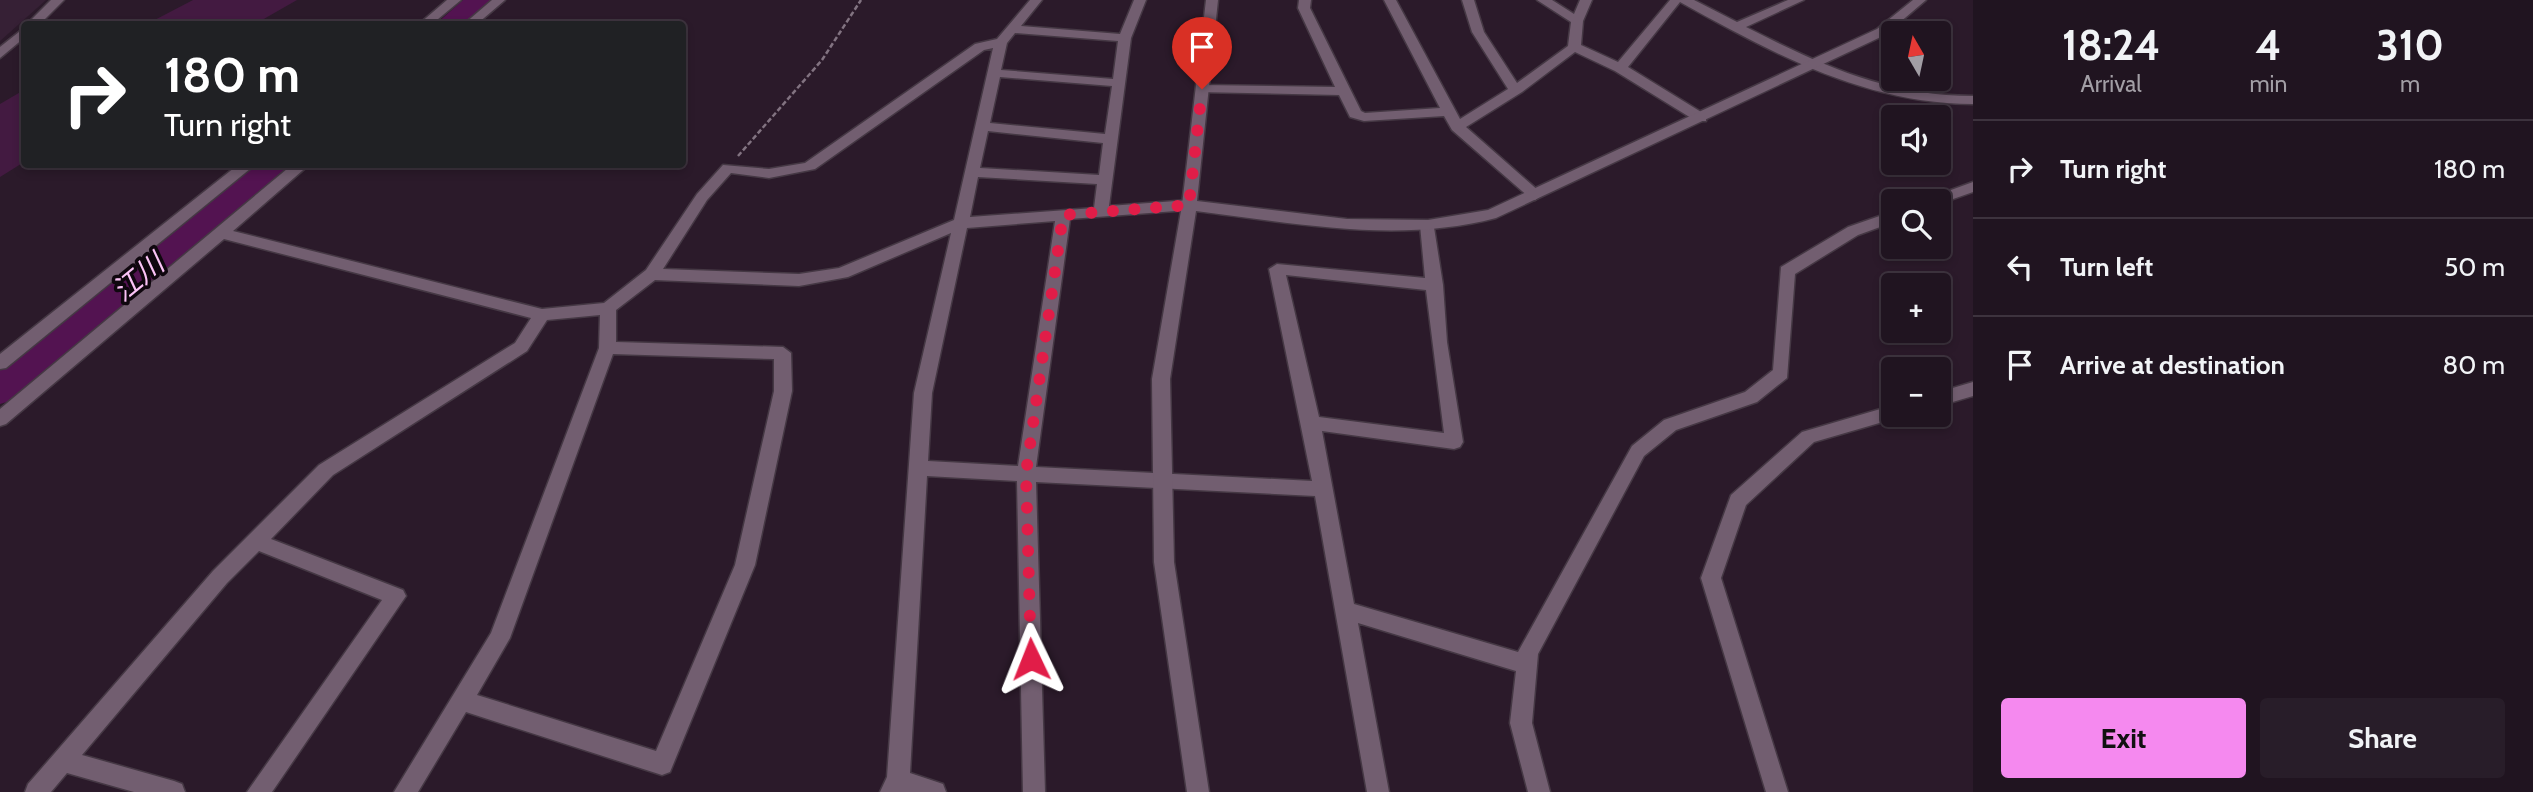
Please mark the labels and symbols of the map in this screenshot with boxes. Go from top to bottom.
pin [1172,17,1232,89]
north arrow [1881,21,1951,91]
water label: 江川 [106,244,173,308]
position arrow [994,622,1068,696]

